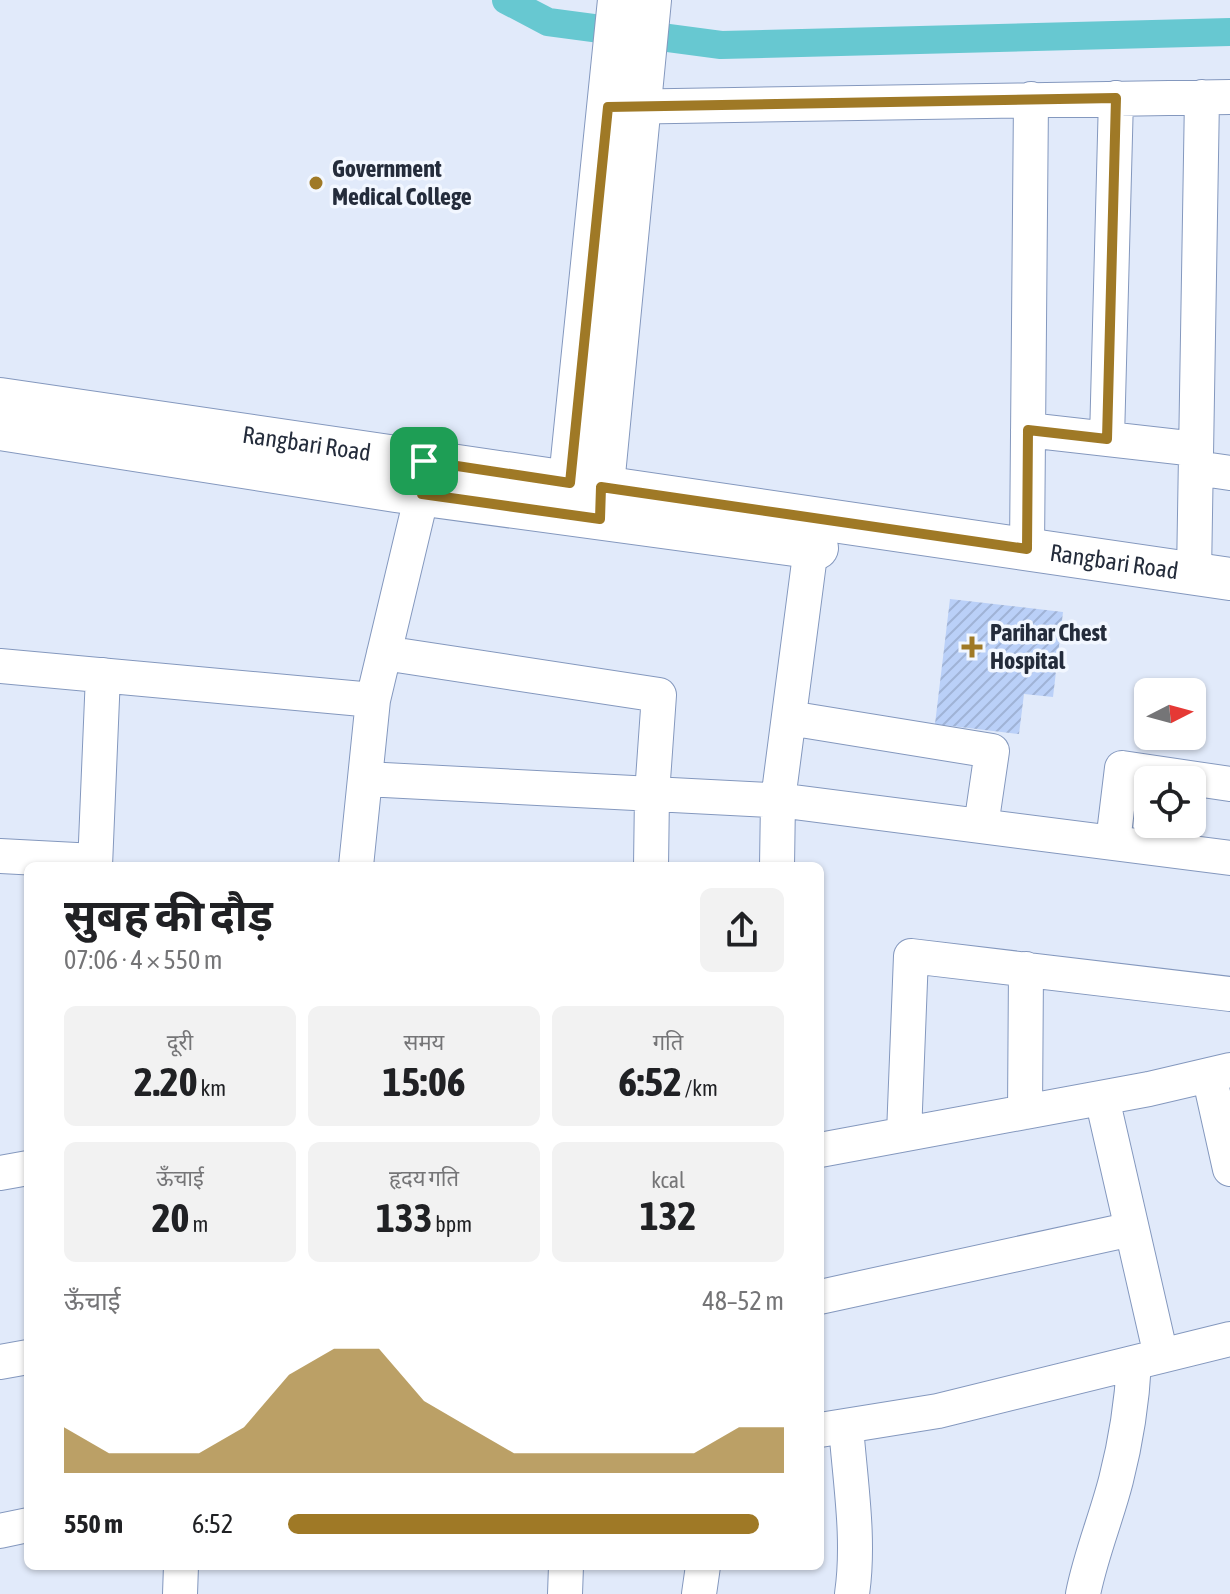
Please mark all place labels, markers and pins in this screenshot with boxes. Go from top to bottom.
place label: Government Medical College [332,155,472,210]
marker: Government Medical College [307,174,325,192]
pin [390,427,458,495]
place label: Parihar Chest Hospital [990,619,1107,674]
marker: Parihar Chest Hospital [961,636,983,658]

